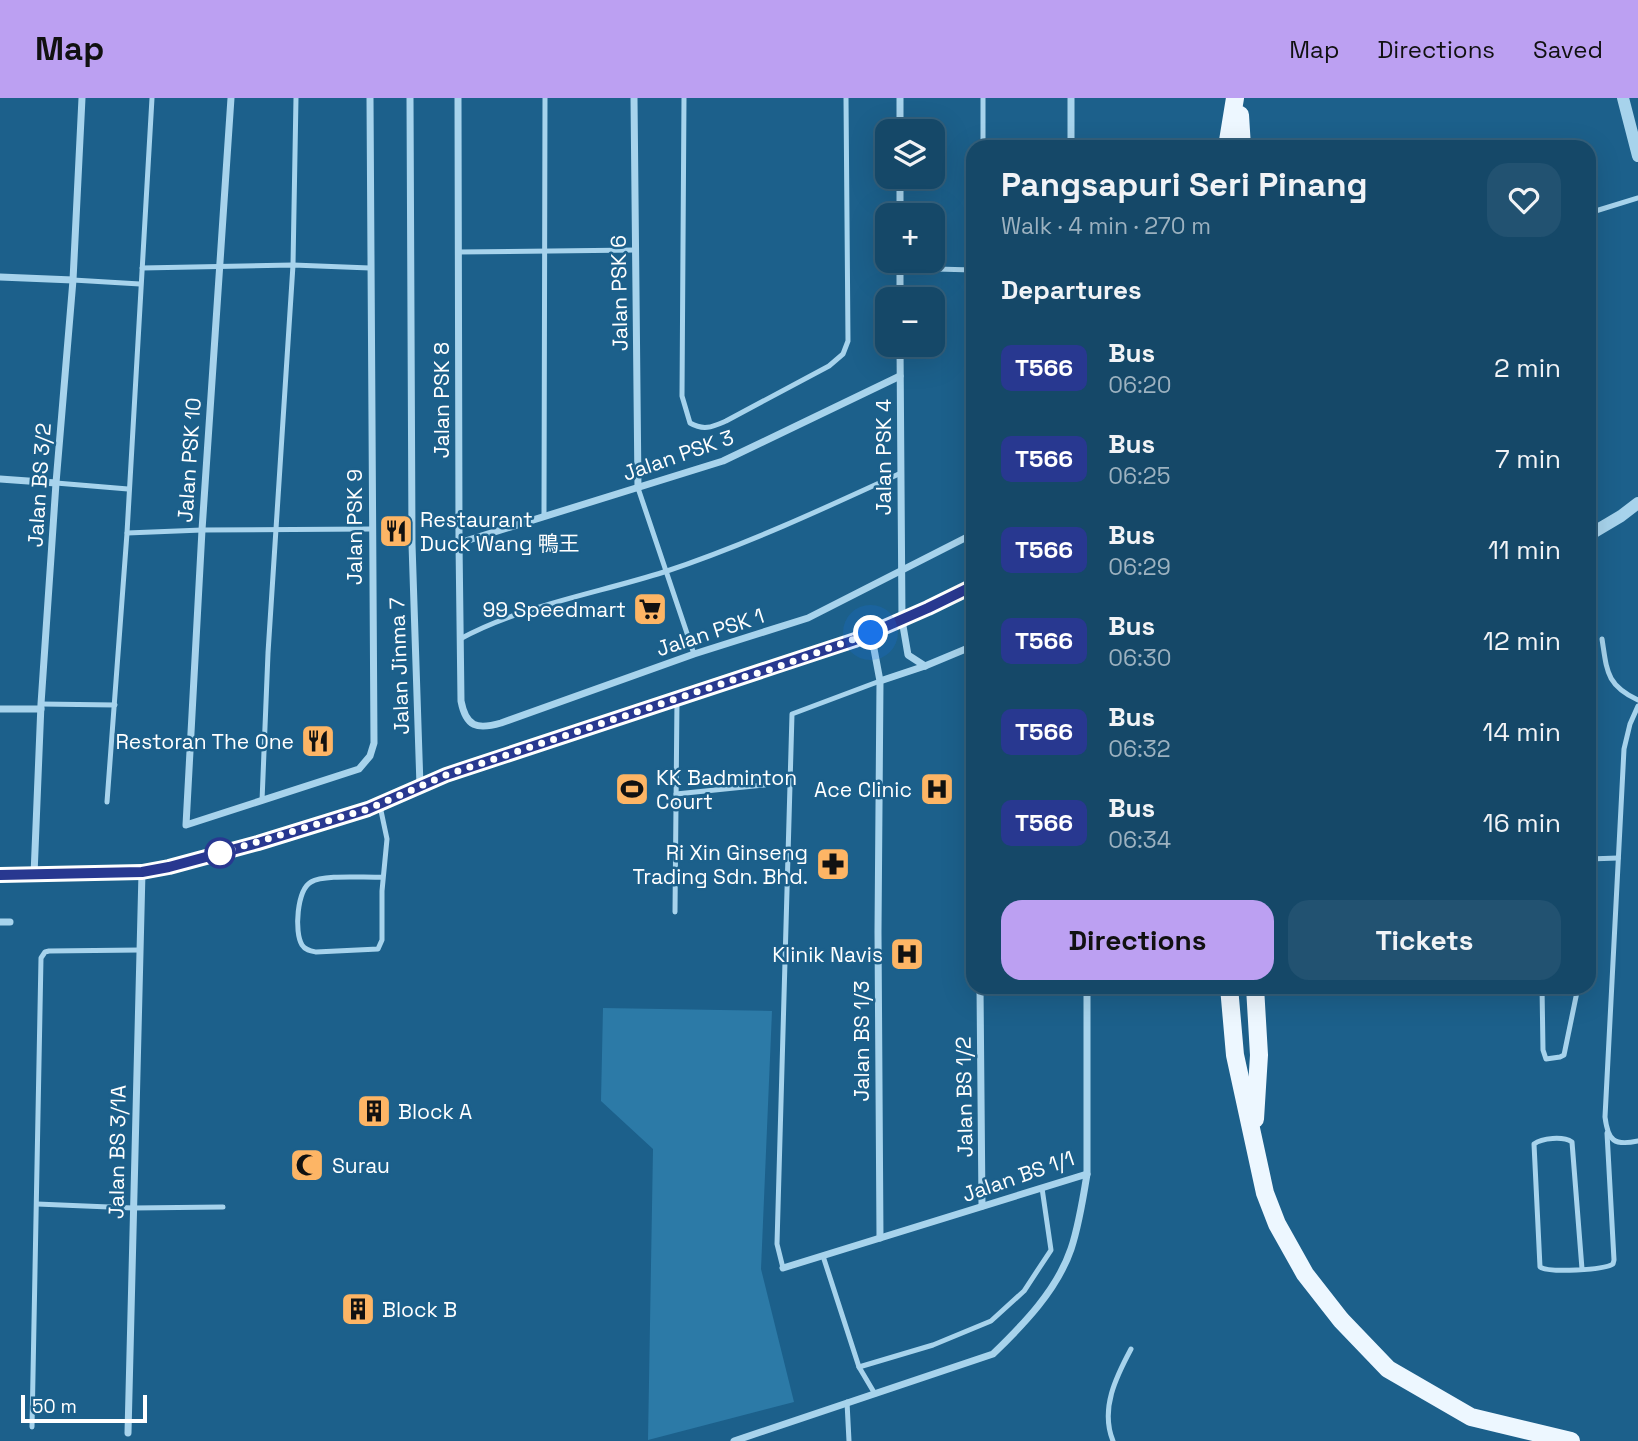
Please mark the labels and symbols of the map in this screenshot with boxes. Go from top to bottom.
street label: Jalan PSK 6 [604,235,634,351]
street label: Jalan PSK 8 [428,342,455,458]
street label: Jalan PSK 10 [171,396,207,524]
street label: Jalan PSK 4 [870,399,897,515]
street label: Jalan BS 3/2 [21,422,57,548]
street label: Jalan PSK 3 [619,423,737,487]
street label: Jalan PSK 9 [341,469,368,585]
place label: Restaurant Duck Wang 鴨王 [420,506,580,557]
restaurant icon: Restaurant Duck Wang 鴨王 [377,512,415,550]
supermarket icon: 99 Speedmart [631,590,669,628]
place label: 99 Speedmart [482,596,626,623]
street label: Jalan Jinma 7 [383,597,415,735]
street label: Jalan PSK 1 [653,602,767,662]
your location [853,615,888,650]
restaurant icon: Restoran The One [299,722,337,760]
place label: Restoran The One [115,728,294,755]
place label: KK Badminton Court [656,764,797,815]
sports icon: KK Badminton Court [613,770,651,808]
hospital icon: Ace Clinic [918,770,956,808]
place label: Ace Clinic [814,776,912,803]
unlabelled marker [205,838,235,868]
place label: Ri Xin Ginseng Trading Sdn. Bhd. [633,839,808,890]
pharmacy icon: Ri Xin Ginseng Trading Sdn. Bhd. [814,845,852,883]
hospital icon: Klinik Navis [888,935,926,973]
place label: Klinik Navis [772,941,883,968]
street label: Jalan BS 1/3 [848,981,875,1101]
street label: Jalan BS 1/2 [949,1036,979,1158]
street label: Jalan BS 3/1A [102,1085,132,1219]
building icon: Block A [355,1092,393,1130]
place label: Block A [398,1098,472,1125]
street label: Jalan BS 1/1 [958,1144,1078,1208]
mosque icon: Surau [288,1146,326,1184]
place label: Surau [332,1152,390,1179]
building icon: Block B [339,1290,377,1328]
place label: Block B [382,1296,457,1323]
scale bar [21,1392,147,1424]

